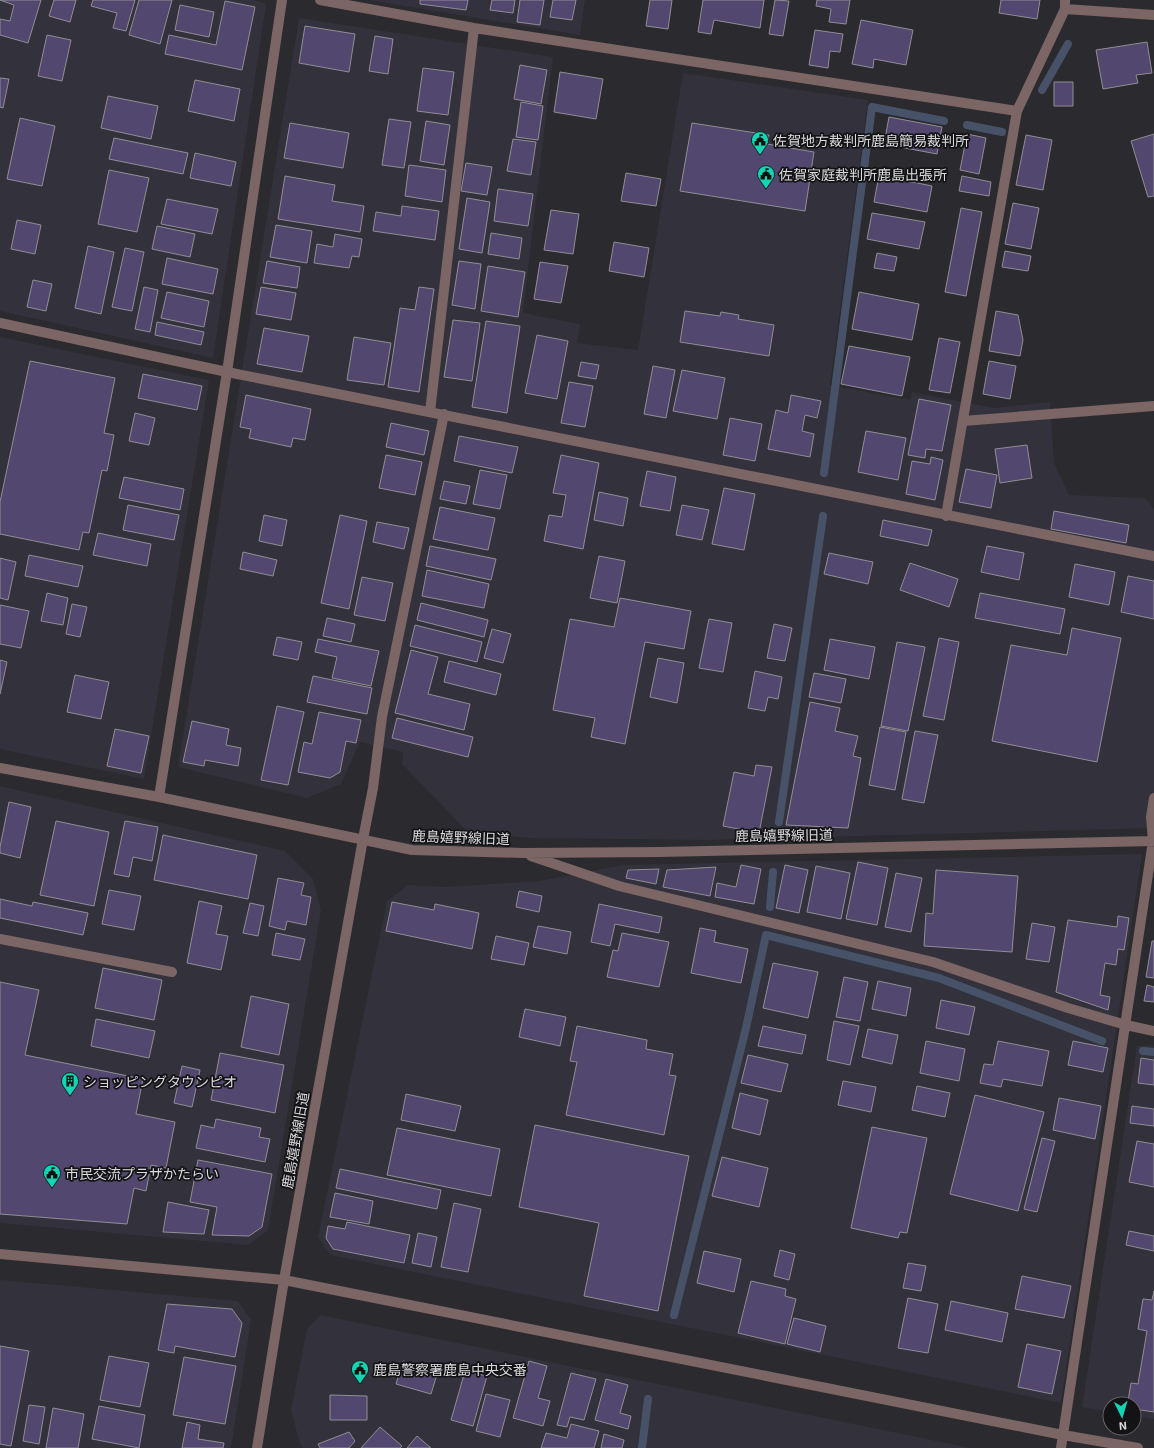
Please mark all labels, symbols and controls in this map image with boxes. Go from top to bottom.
public building icon: 佐賀地方裁判所鹿島簡易裁判所 [750,130,770,155]
place label: 佐賀地方裁判所鹿島簡易裁判所 [773,132,969,149]
public building icon: 佐賀家庭裁判所鹿島出張所 [756,164,776,189]
place label: 佐賀家庭裁判所鹿島出張所 [779,166,947,183]
street label: 鹿島嬉野線旧道 [735,826,833,844]
street label: 鹿島嬉野線旧道 [412,827,510,847]
building icon: ショッピングタウンピオ [60,1071,80,1096]
place label: ショッピングタウンピオ [83,1073,237,1090]
street label: 鹿島嬉野線旧道 [278,1090,312,1190]
public building icon: 市民交流プラザかたらい [42,1163,62,1188]
place label: 市民交流プラザかたらい [65,1165,219,1182]
public building icon: 鹿島警察署鹿島中央交番 [350,1359,370,1384]
place label: 鹿島警察署鹿島中央交番 [373,1361,527,1378]
north arrow [1102,1396,1142,1436]
text: N [1118,1420,1127,1433]

